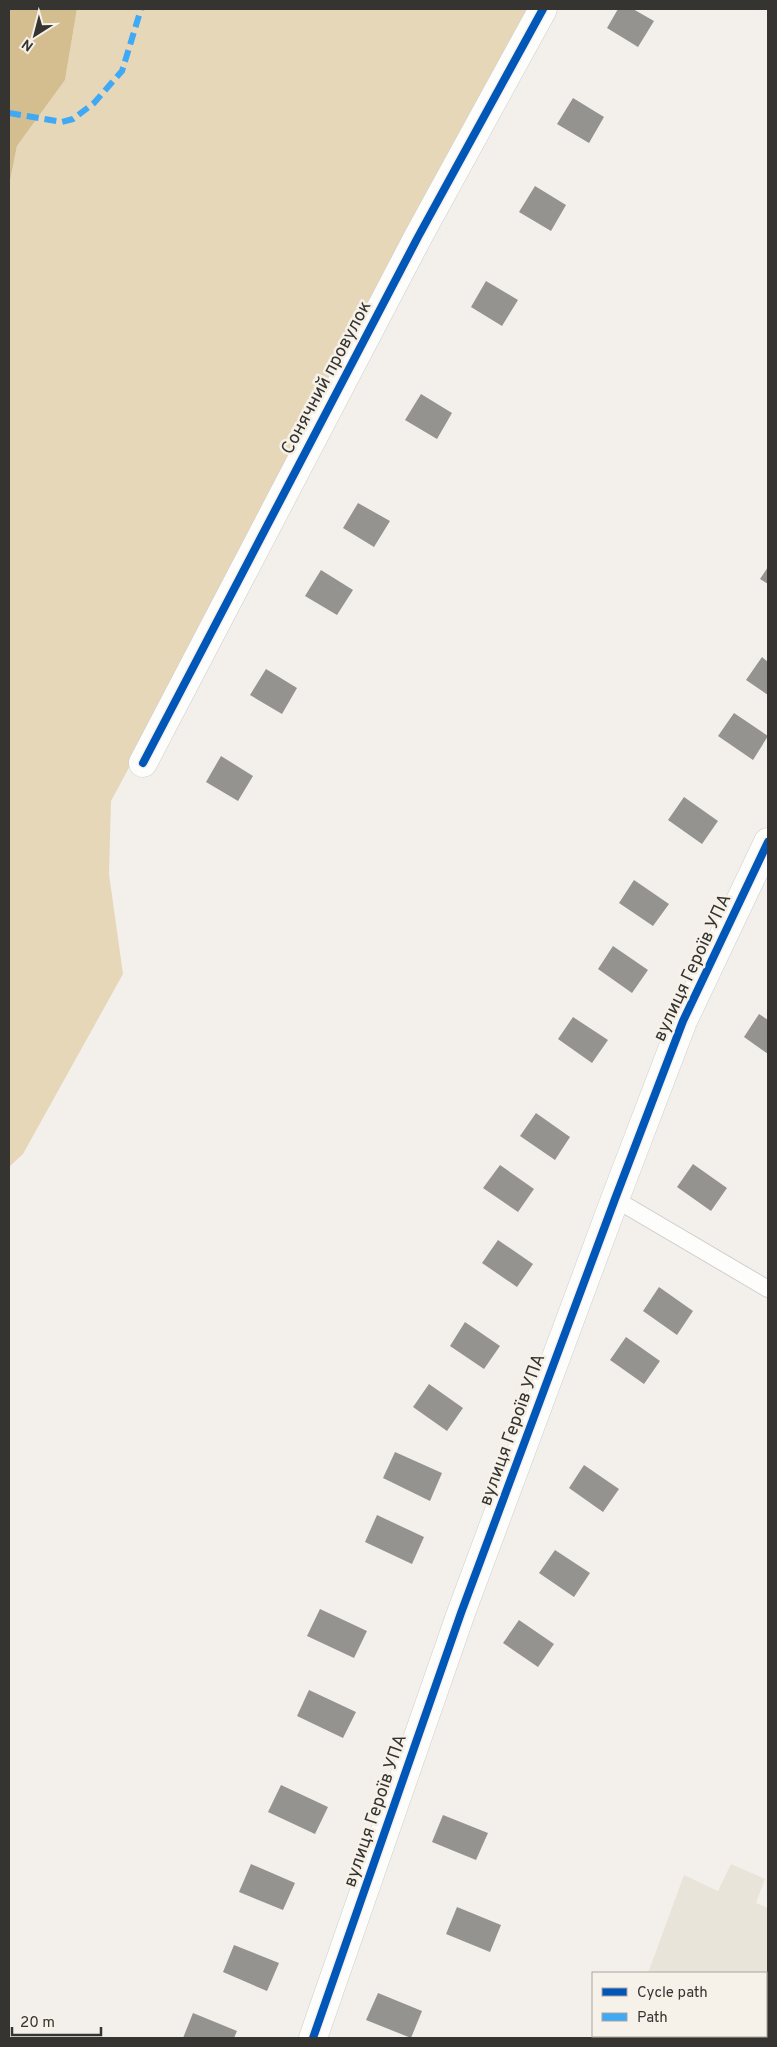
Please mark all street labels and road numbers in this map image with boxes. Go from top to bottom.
street label: Сонячний провулок [277,297,377,459]
street label: вулиця Героїв УПА [649,891,737,1045]
street label: вулиця Героїв УПА [475,1351,551,1509]
street label: вулиця Героїв УПА [339,1731,413,1891]

